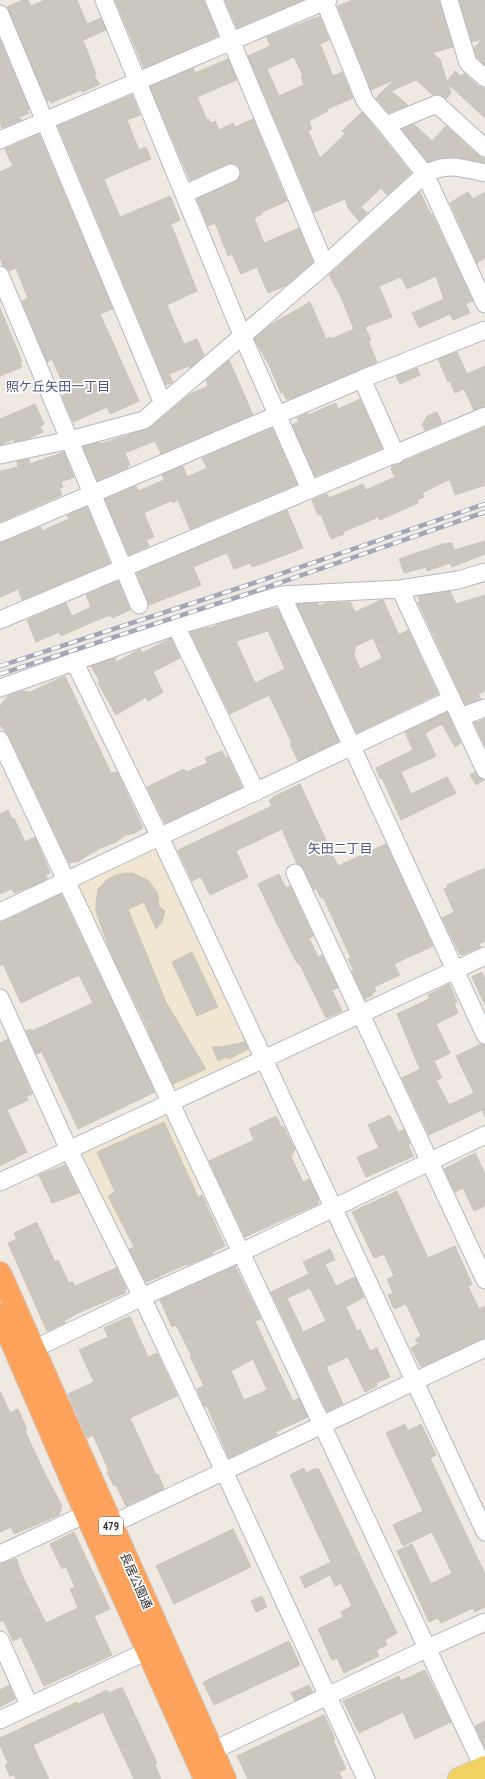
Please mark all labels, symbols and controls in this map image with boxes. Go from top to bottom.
district label: 照ケ丘矢田一丁目 [6,378,110,395]
district label: 矢田二丁目 [307,840,373,857]
road number: 479 [99,1517,123,1535]
street label: 長居公園通 [117,1550,156,1611]

